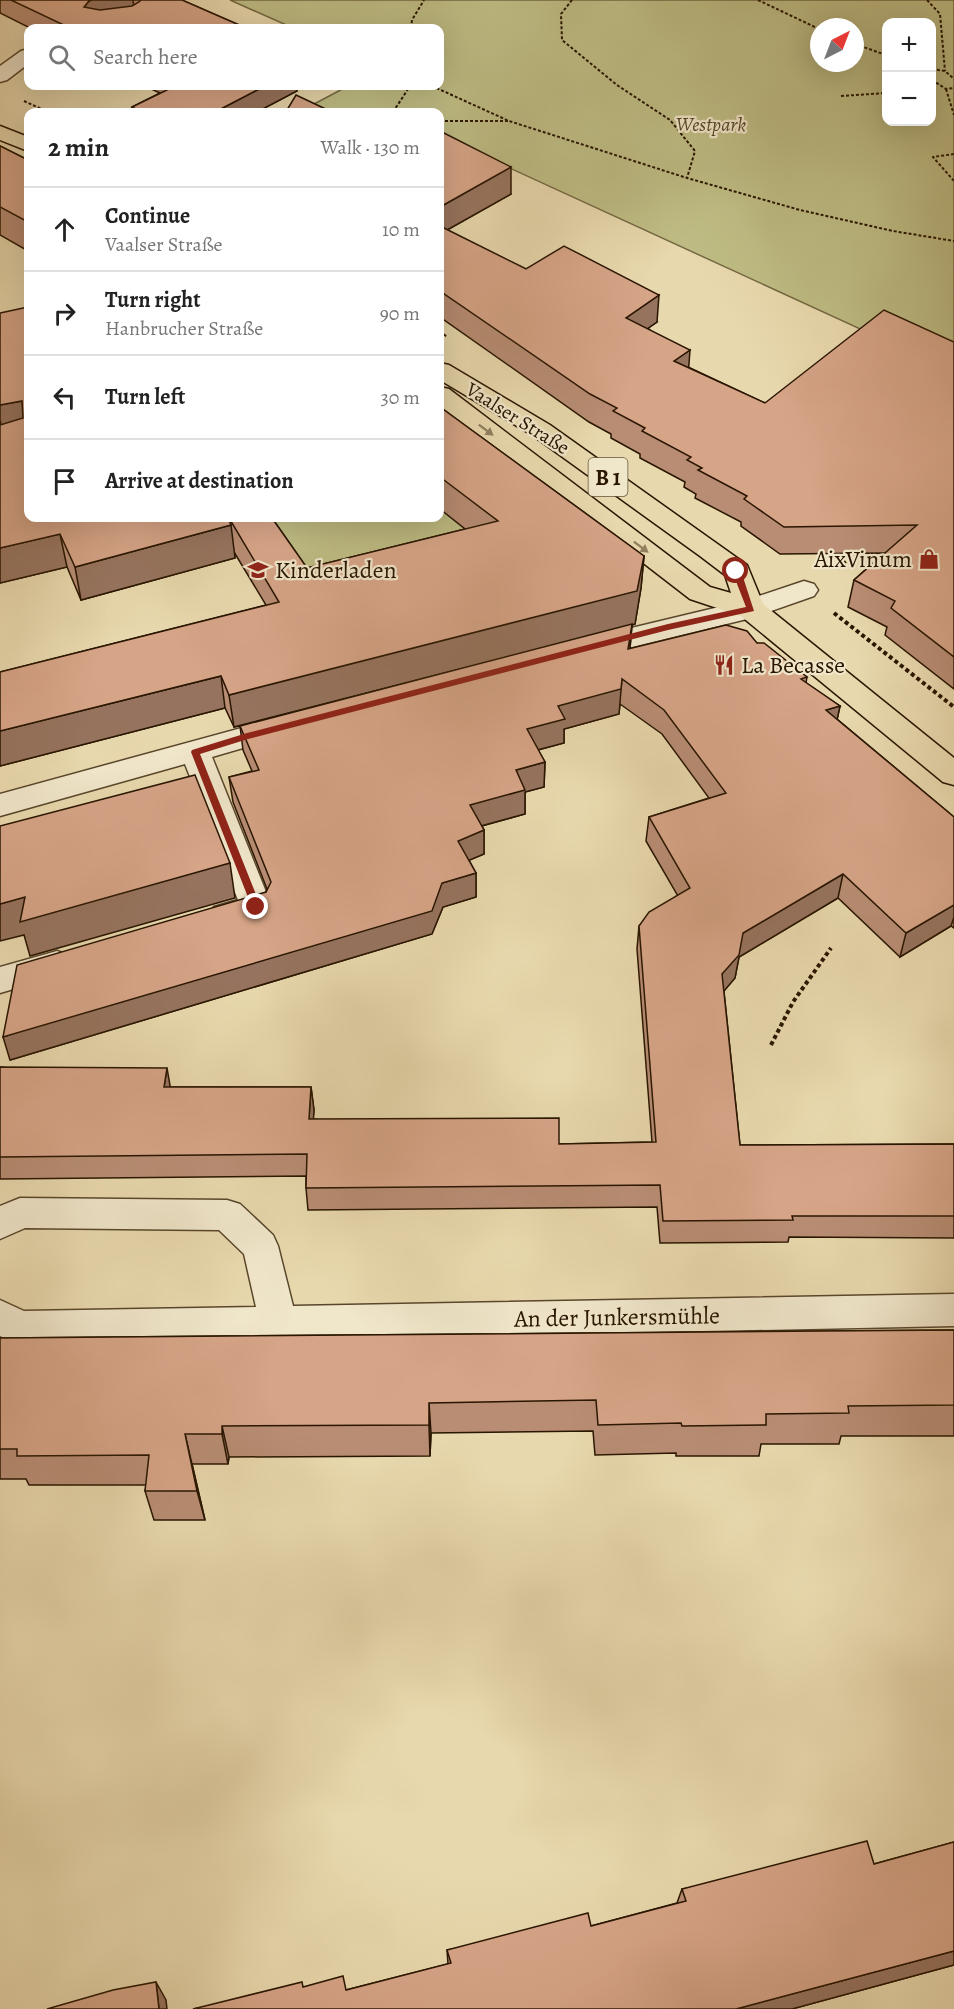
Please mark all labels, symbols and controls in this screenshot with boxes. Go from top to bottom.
north arrow [810,18,864,72]
map controls [882,18,936,126]
button: + [882,18,936,72]
search box [24,24,444,90]
icon: search [45,41,78,74]
text: Search here [93,42,198,72]
button: − [882,72,936,126]
park label: Westpark [676,111,746,138]
text: 2 min [48,130,109,165]
text: Walk · 130 m [321,134,420,161]
text: Continue [105,201,190,231]
icon: ahead [48,213,81,246]
text: 10 m [382,216,420,243]
text: Vaalser Straße [105,231,223,258]
text: Turn right [105,285,201,315]
icon: right [48,297,81,330]
text: 90 m [380,300,420,327]
text: Hanbrucher Straße [105,315,263,342]
street label: Vaalser Straße [460,375,575,461]
icon: left [48,381,81,414]
text: Turn left [105,382,185,412]
text: 30 m [380,384,420,411]
one-way arrow [478,423,494,436]
road number: B 1 [588,458,628,496]
icon: arrive [48,465,81,498]
text: Arrive at destination [105,466,294,496]
one-way arrow [634,541,649,553]
place label: AixVinum [813,543,912,575]
shop icon: AixVinum [917,547,941,571]
place label: Kinderladen [275,554,397,586]
route start [722,557,748,583]
school or university icon: Kinderladen [246,558,270,582]
place label: La Becasse [741,649,845,681]
restaurant icon: La Becasse [712,653,736,677]
route end [242,893,268,919]
street label: An der Junkersmühle [513,1299,720,1335]

